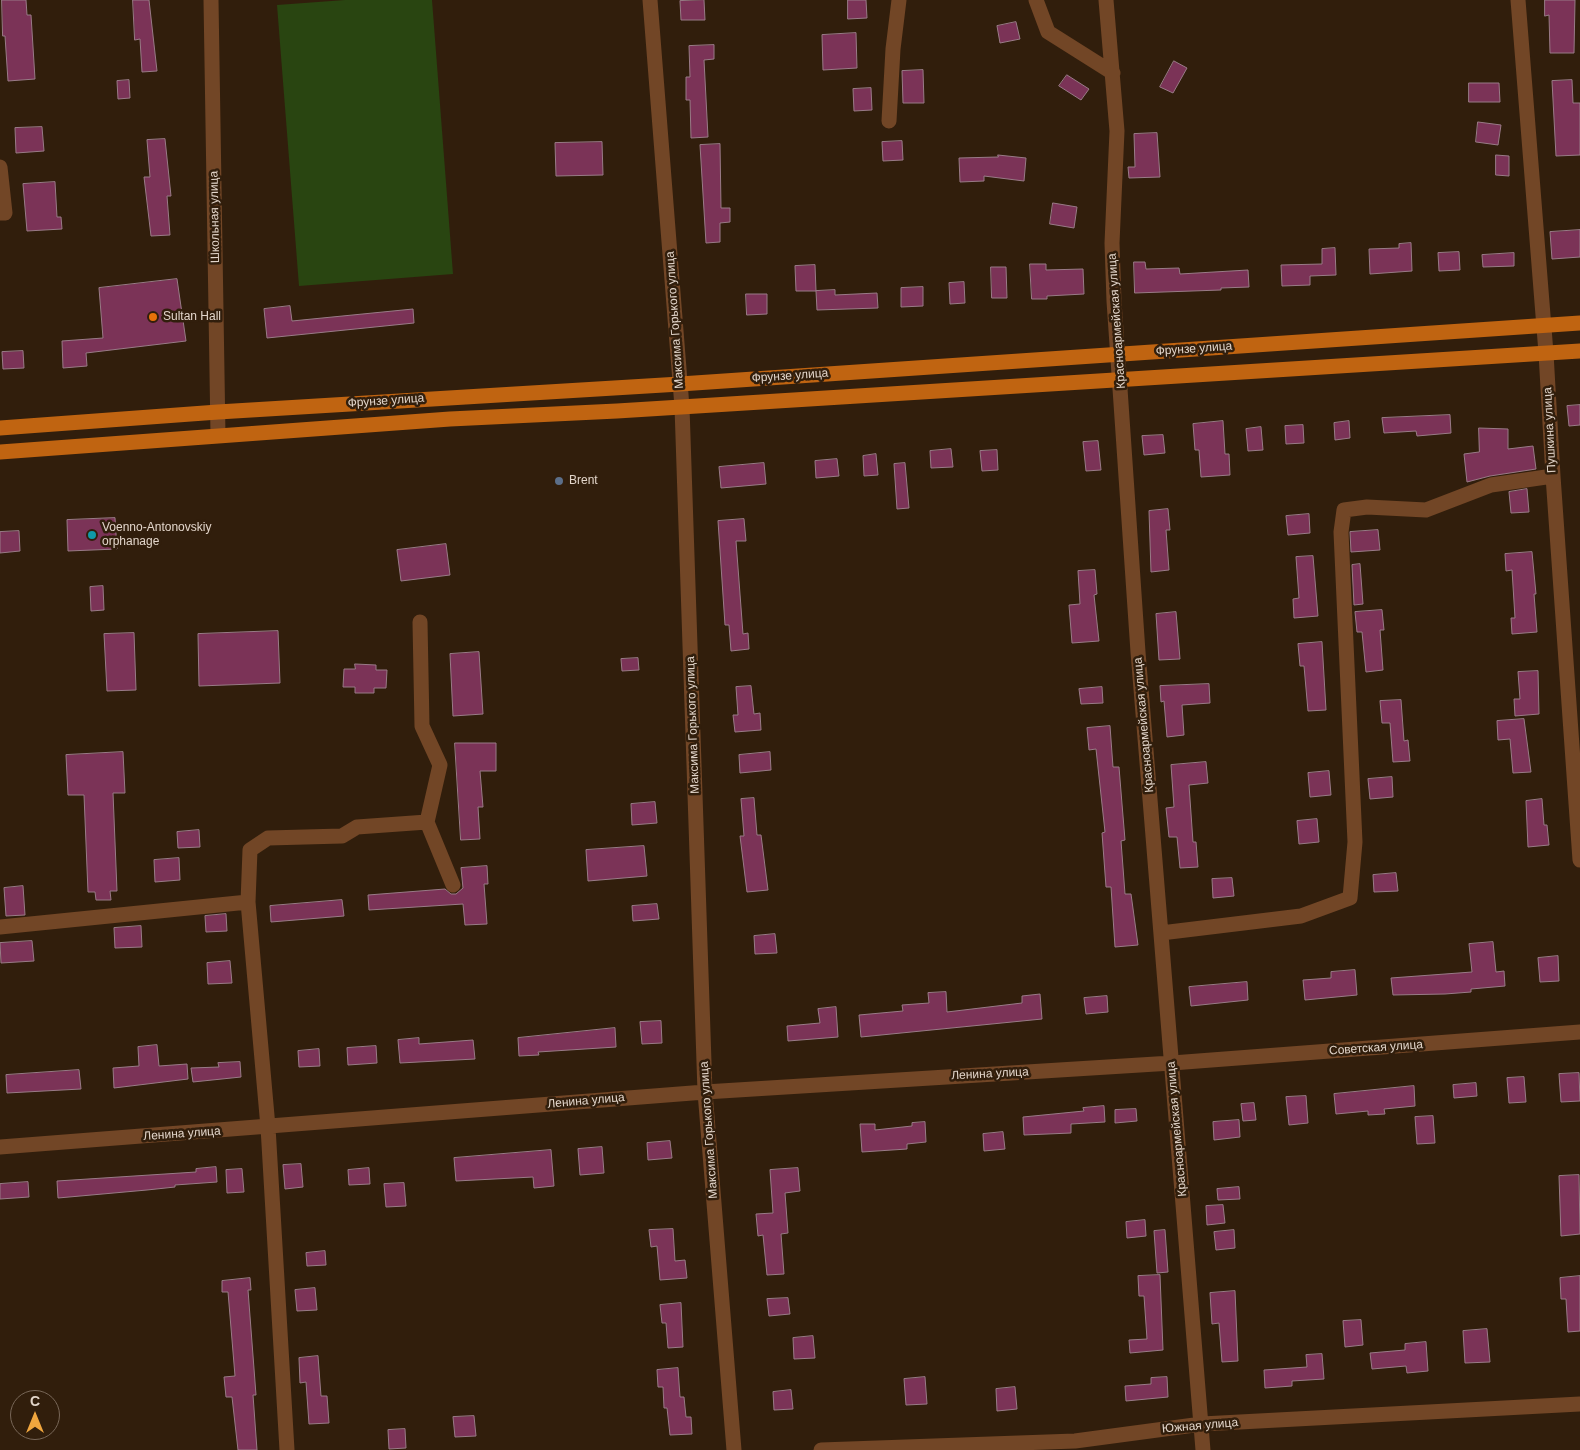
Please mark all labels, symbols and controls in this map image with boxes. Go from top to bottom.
street label: Школьная улица [207,171,223,263]
street label: Максима Горького улица [663,251,687,389]
street label: Красноармейская улица [1105,253,1129,389]
place label: Sultan Hall [163,310,221,324]
marker: Sultan Hall [147,311,159,323]
street label: Фрунзе улица [1155,339,1233,359]
street label: Фрунзе улица [751,366,829,386]
street label: Пушкина улица [1541,387,1559,473]
street label: Фрунзе улица [347,391,425,411]
place label: Brent [569,474,598,488]
marker: Brent [553,475,565,487]
place label: Voenno-Antonovskiy orphanage [102,521,211,549]
marker: Voenno-Antonovskiy orphanage [86,529,98,541]
street label: Максима Горького улица [683,656,703,794]
street label: Красноармейская улица [1131,657,1157,793]
street label: Советская улица [1329,1038,1423,1058]
street label: Максима Горького улица [697,1061,721,1199]
street label: Красноармейская улица [1164,1061,1190,1197]
street label: Ленина улица [951,1065,1029,1083]
street label: Ленина улица [547,1090,625,1112]
street label: Ленина улица [143,1124,221,1144]
north arrow [10,1390,60,1440]
text: С [30,1393,40,1409]
street label: Южная улица [1161,1416,1239,1436]

